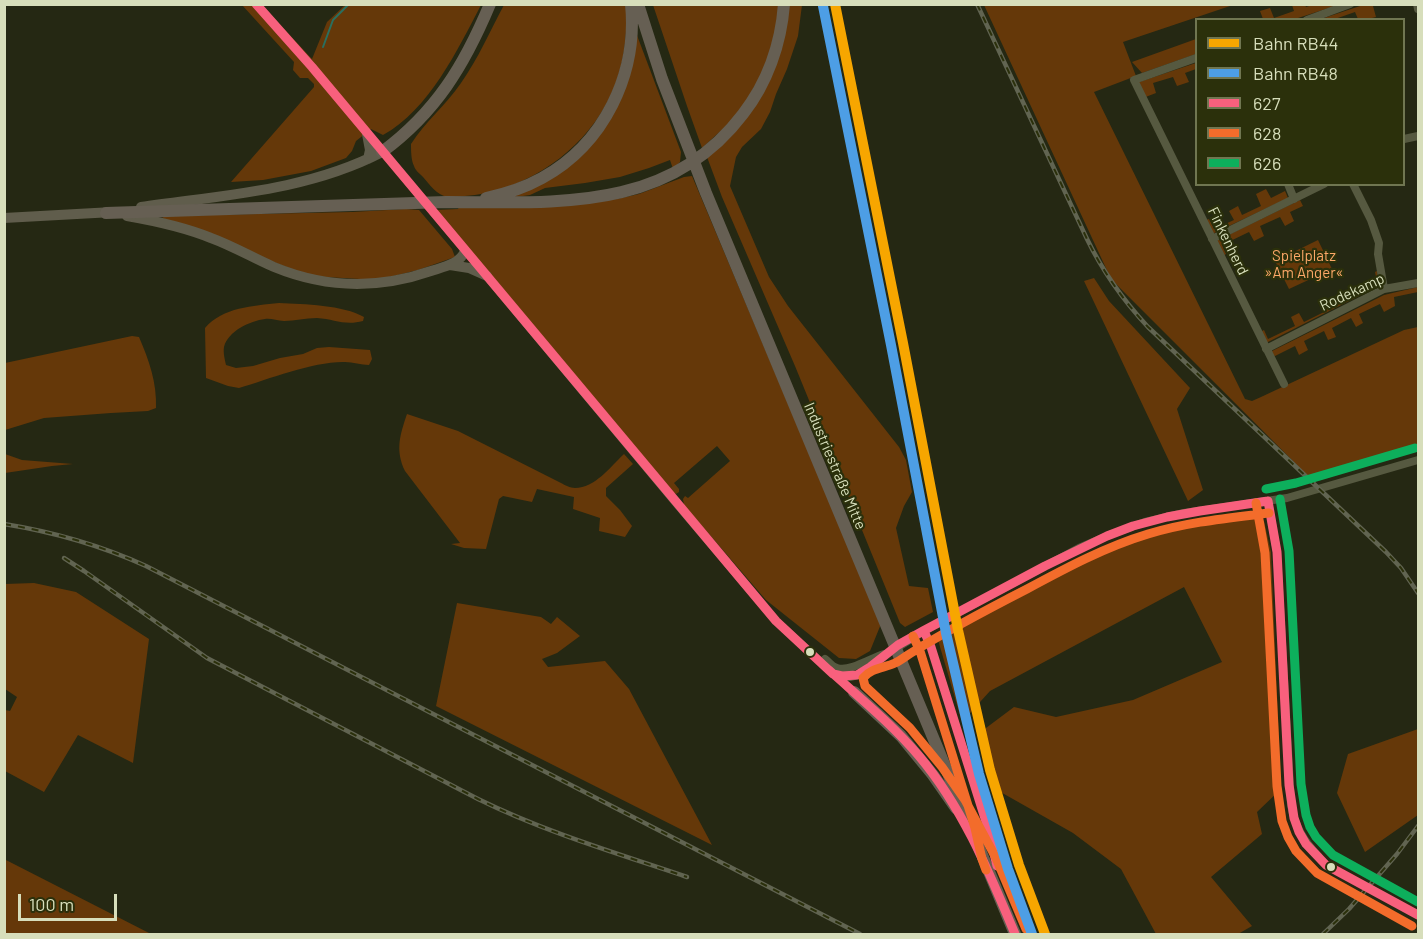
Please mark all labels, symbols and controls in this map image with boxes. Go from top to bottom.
legend [1195,18,1405,186]
text: Bahn RB44 [1253,32,1339,54]
text: Bahn RB48 [1253,62,1338,84]
text: 627 [1253,92,1280,114]
text: 628 [1253,122,1281,144]
text: 626 [1253,152,1281,174]
street label: Finkenherd [1204,204,1252,278]
park label: Spielplatz »Am Anger« [1264,247,1344,282]
street label: Rodekamp [1317,269,1387,315]
street label: Industriestraße Mitte [800,400,870,532]
unlabelled marker [804,646,816,658]
unlabelled marker [1325,861,1337,873]
scale bar [21,882,120,920]
text: 100 m [29,893,74,915]

